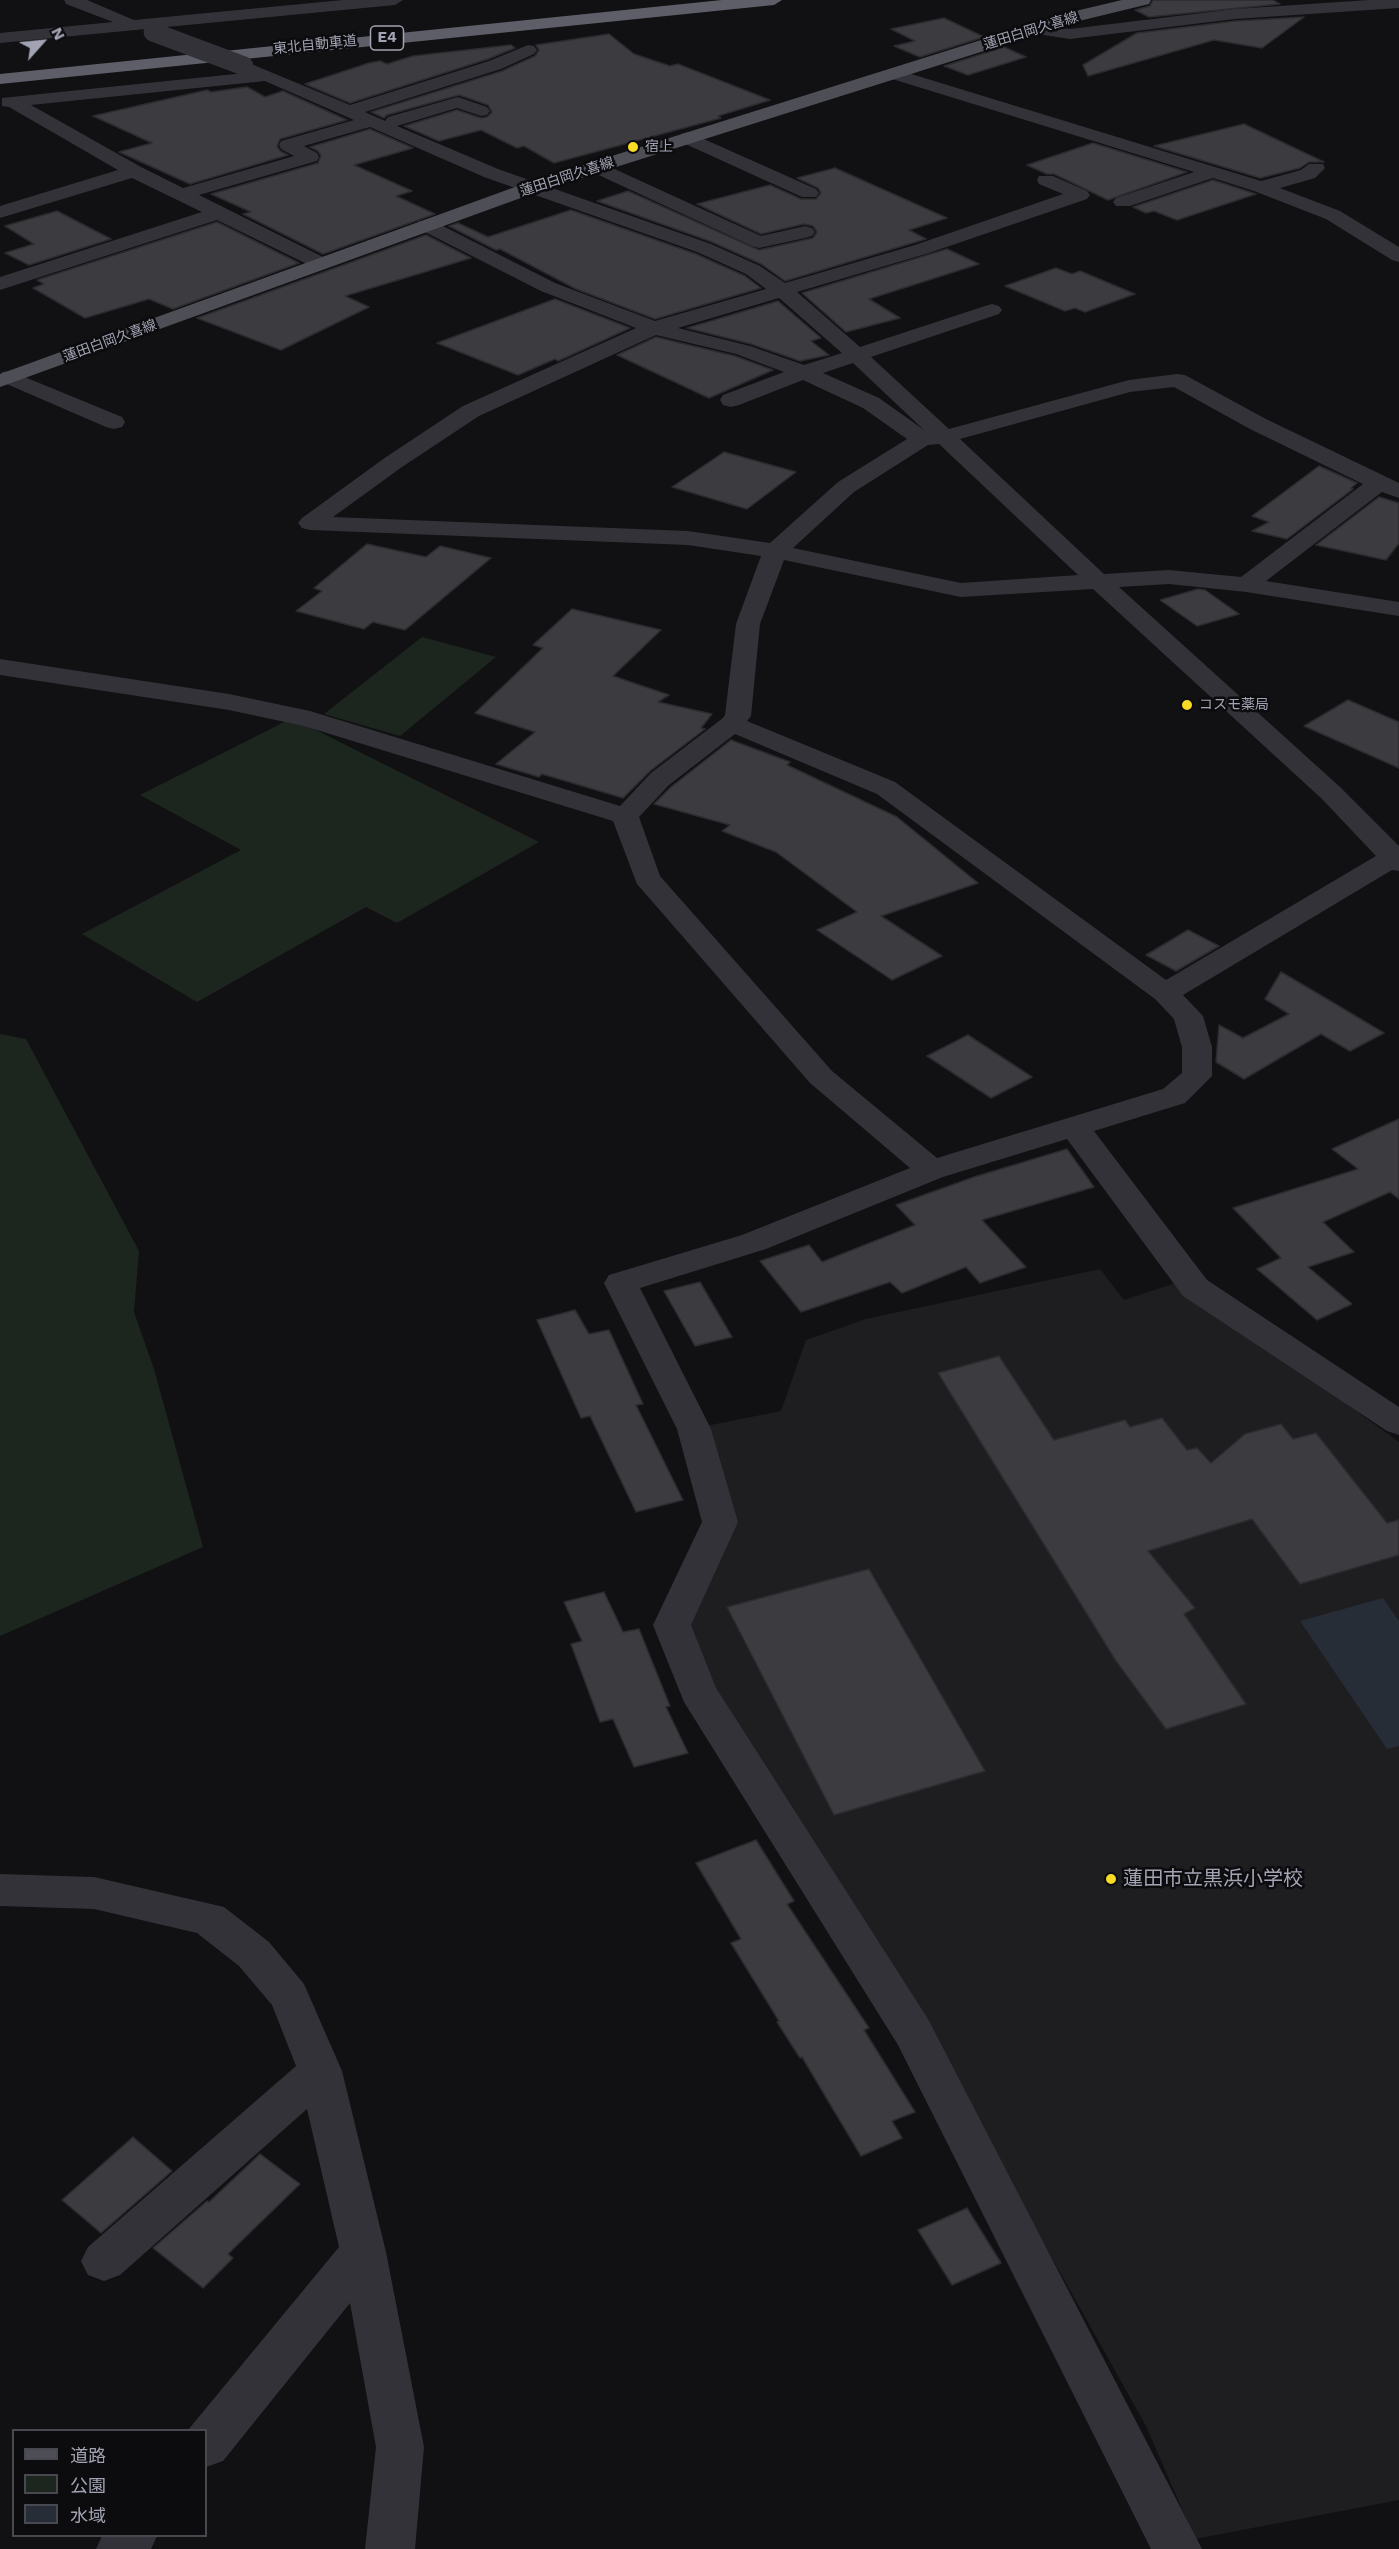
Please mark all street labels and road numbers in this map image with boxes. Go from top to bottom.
street label: 蓮田白岡久喜線 [982,9,1080,53]
road number: E4 [370,26,404,50]
street label: 東北自動車道 [272,32,358,58]
street label: 蓮田白岡久喜線 [518,154,616,200]
street label: 蓮田白岡久喜線 [61,316,159,366]

